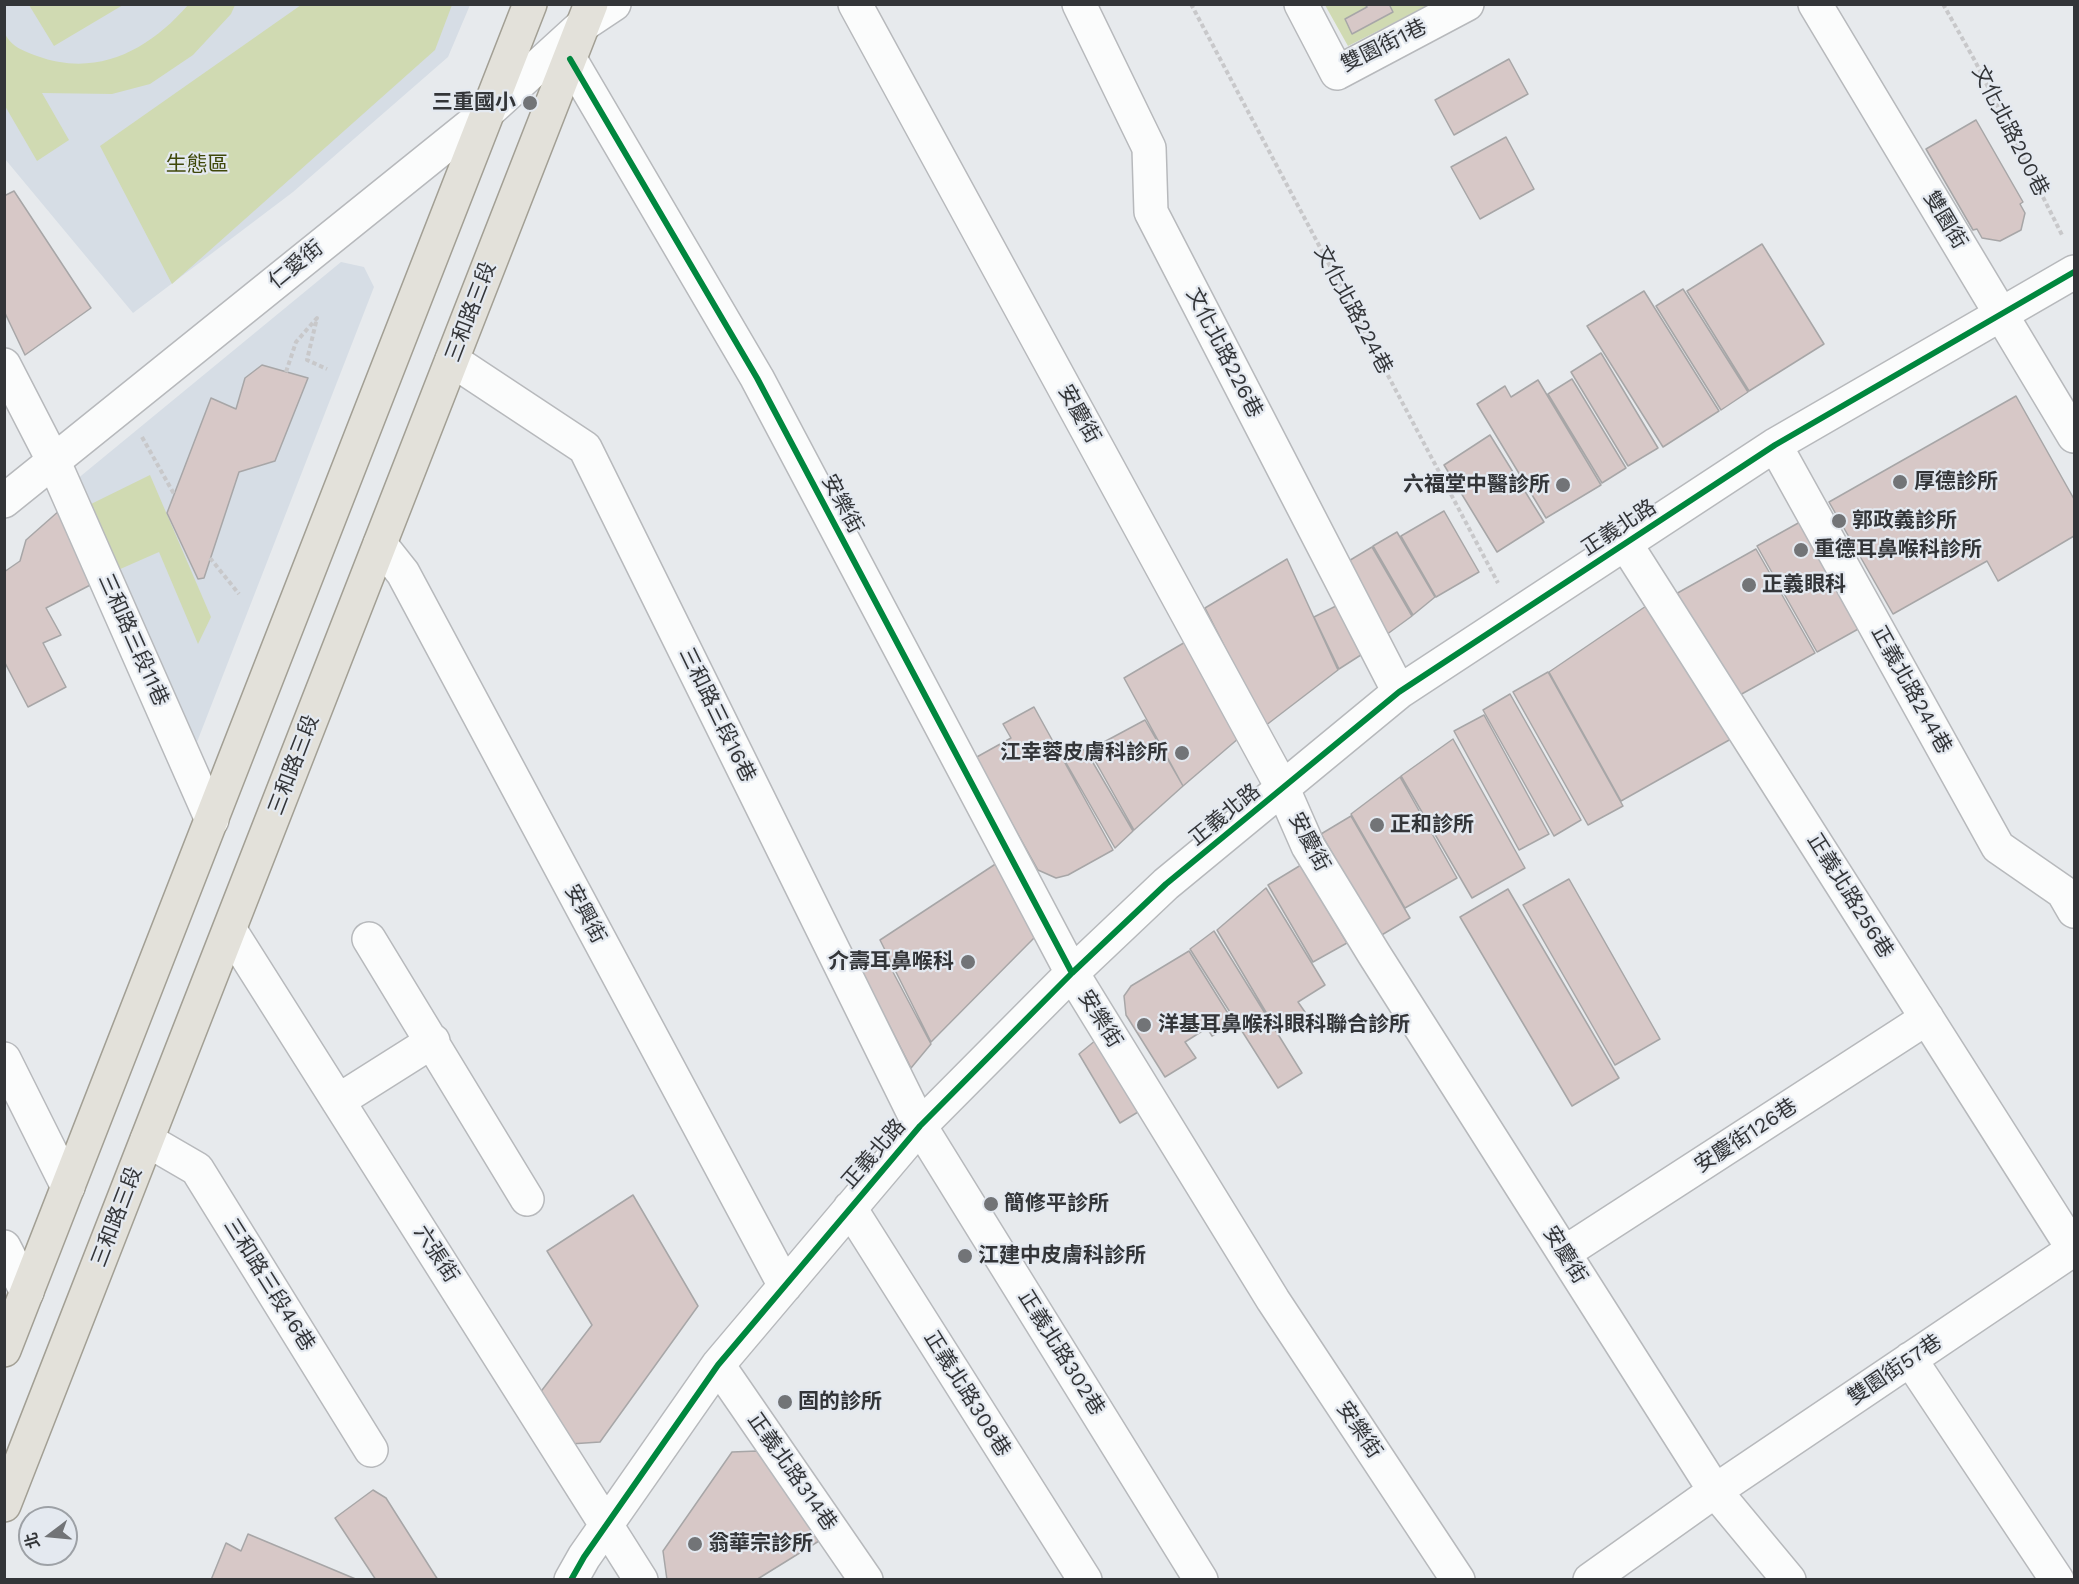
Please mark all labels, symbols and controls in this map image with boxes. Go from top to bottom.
street label: 雙園街1巷 [1337,14,1431,78]
street label: 文化北路200巷 [1966,61,2054,201]
place label: 三重國小 [432,90,516,116]
marker: 三重國小 [521,94,539,112]
park label: 生態區 [166,152,228,178]
street label: 雙園街 [1918,187,1972,253]
street label: 仁愛街 [264,235,328,295]
street label: 文化北路224巷 [1309,242,1397,378]
street label: 三和路三段 [440,258,502,366]
street label: 文化北路226巷 [1180,284,1268,422]
street label: 安慶街 [1053,380,1105,448]
place label: 厚德診所 [1914,469,1998,495]
street label: 安樂街 [816,470,868,538]
place label: 六福堂中醫診所 [1403,472,1550,498]
marker: 厚德診所 [1891,473,1909,491]
marker: 六福堂中醫診所 [1554,476,1572,494]
street label: 正義北路 [1577,495,1661,561]
place label: 郭政義診所 [1852,508,1957,534]
marker: 郭政義診所 [1830,512,1848,530]
place label: 重德耳鼻喉科診所 [1814,537,1982,563]
marker: 重德耳鼻喉科診所 [1792,541,1810,559]
street label: 三和路三段11巷 [93,570,173,710]
place label: 正義眼科 [1762,572,1846,598]
marker: 正義眼科 [1740,576,1758,594]
street label: 正義北路244巷 [1865,622,1957,758]
street label: 三和路三段16巷 [673,643,761,787]
street label: 三和路三段 [263,711,325,819]
place label: 江幸蓉皮膚科診所 [1000,740,1168,766]
marker: 江幸蓉皮膚科診所 [1173,744,1191,762]
street label: 正義北路 [1184,779,1266,851]
street label: 安慶街 [1283,808,1335,876]
place label: 正和診所 [1390,812,1474,838]
marker: 正和診所 [1368,816,1386,834]
street label: 正義北路256巷 [1802,829,1898,963]
street label: 安興街 [559,880,611,948]
place label: 介壽耳鼻喉科 [828,949,954,975]
marker: 介壽耳鼻喉科 [959,953,977,971]
street label: 安樂街 [1073,986,1127,1052]
place label: 洋基耳鼻喉科眼科聯合診所 [1158,1012,1410,1038]
marker: 洋基耳鼻喉科眼科聯合診所 [1135,1016,1153,1034]
street label: 安慶街126巷 [1690,1094,1802,1178]
street label: 正義北路 [837,1114,911,1194]
street label: 三和路三段 [86,1163,148,1271]
place label: 簡修平診所 [1004,1191,1109,1217]
marker: 簡修平診所 [982,1195,1000,1213]
street label: 三和路三段46巷 [218,1214,320,1356]
street label: 六張街 [408,1221,464,1287]
street label: 安慶街 [1538,1222,1592,1288]
place label: 江建中皮膚科診所 [978,1243,1146,1269]
marker: 江建中皮膚科診所 [956,1247,974,1265]
street label: 正義北路302巷 [1013,1286,1109,1420]
street label: 正義北路308巷 [918,1327,1016,1461]
street label: 雙園街57巷 [1843,1329,1947,1411]
place label: 固的診所 [798,1389,882,1415]
marker: 固的診所 [776,1393,794,1411]
street label: 安樂街 [1331,1397,1387,1463]
street label: 正義北路314巷 [742,1408,842,1536]
north arrow [18,1506,78,1566]
text: 北 [21,1530,43,1551]
place label: 翁華宗診所 [708,1531,813,1557]
marker: 翁華宗診所 [686,1535,704,1553]

